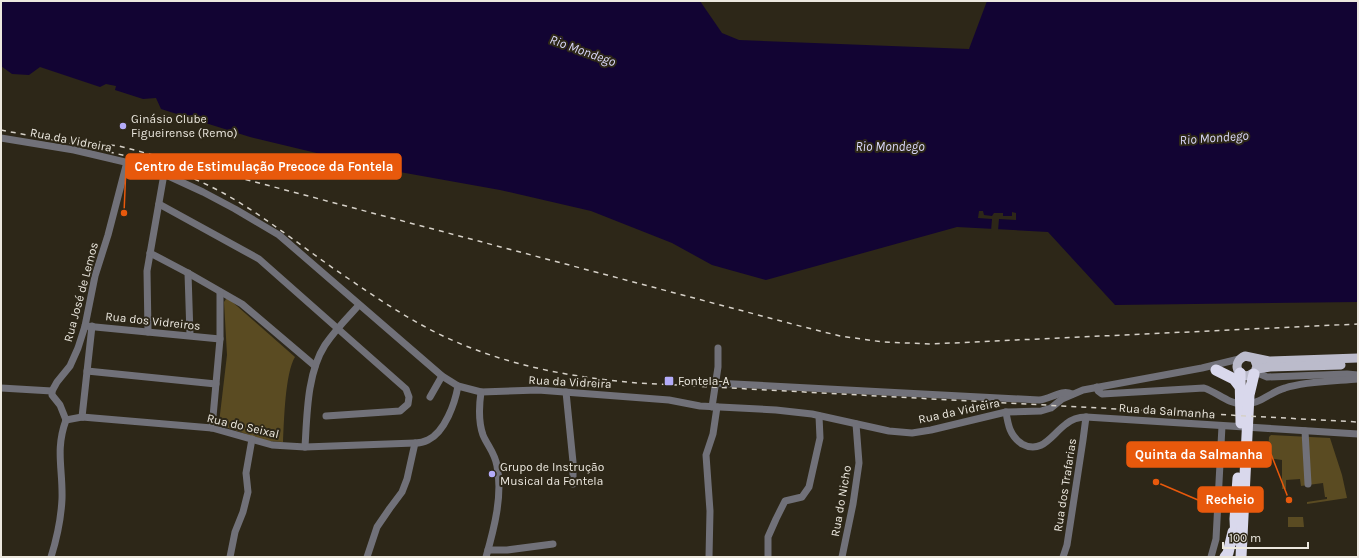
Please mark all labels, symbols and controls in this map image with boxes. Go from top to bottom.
water label: Rio Mondego [548,32,618,70]
place label: Ginásio Clube Figueirense (Remo) [131,112,238,140]
marker: Ginásio Clube Figueirense (Remo) [118,121,128,131]
street label: Rua da Vidreira [29,125,113,155]
water label: Rio Mondego [1179,128,1250,147]
water label: Rio Mondego [855,139,925,154]
callout: Centro de Estimulação Precoce da Fontela [126,154,401,179]
text: Centro de Estimulação Precoce da Fontela [135,159,393,174]
street label: Rua José de Lemos [61,241,101,343]
street label: Rua dos Vidreiros [105,309,201,333]
street label: Rua da Vidreira [528,373,612,391]
place label: Fontela-A [678,374,730,388]
marker: Fontela-A [663,375,675,387]
street label: Rua da Vidreira [917,396,1001,426]
street label: Rua da Salmanha [1118,401,1216,421]
street label: Rua do Seixal [206,411,280,441]
street label: Rua dos Trafarias [1051,437,1079,533]
callout: Quinta da Salmanha [1127,442,1271,467]
text: Quinta da Salmanha [1135,447,1263,462]
place label: Grupo de Instrução Musical da Fontela [500,460,604,488]
street label: Rua do Nicho [828,464,854,538]
marker: Grupo de Instrução Musical da Fontela [487,469,497,479]
callout: Recheio [1198,487,1263,512]
text: Recheio [1206,492,1254,507]
scale bar [1223,524,1308,550]
text: 100 m [1229,531,1261,545]

